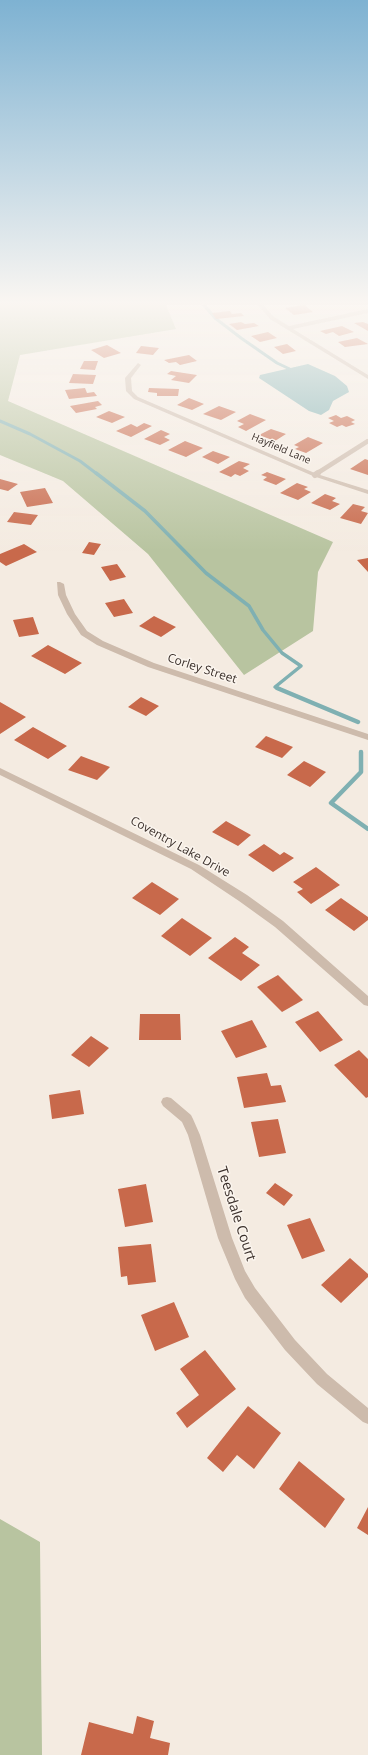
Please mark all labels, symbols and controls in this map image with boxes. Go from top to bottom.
street label: Hayfield Lane [250,431,312,467]
street label: Corley Street [165,651,239,687]
street label: Coventry Lake Drive [128,814,232,880]
street label: Teesdale Court [213,1165,259,1263]

